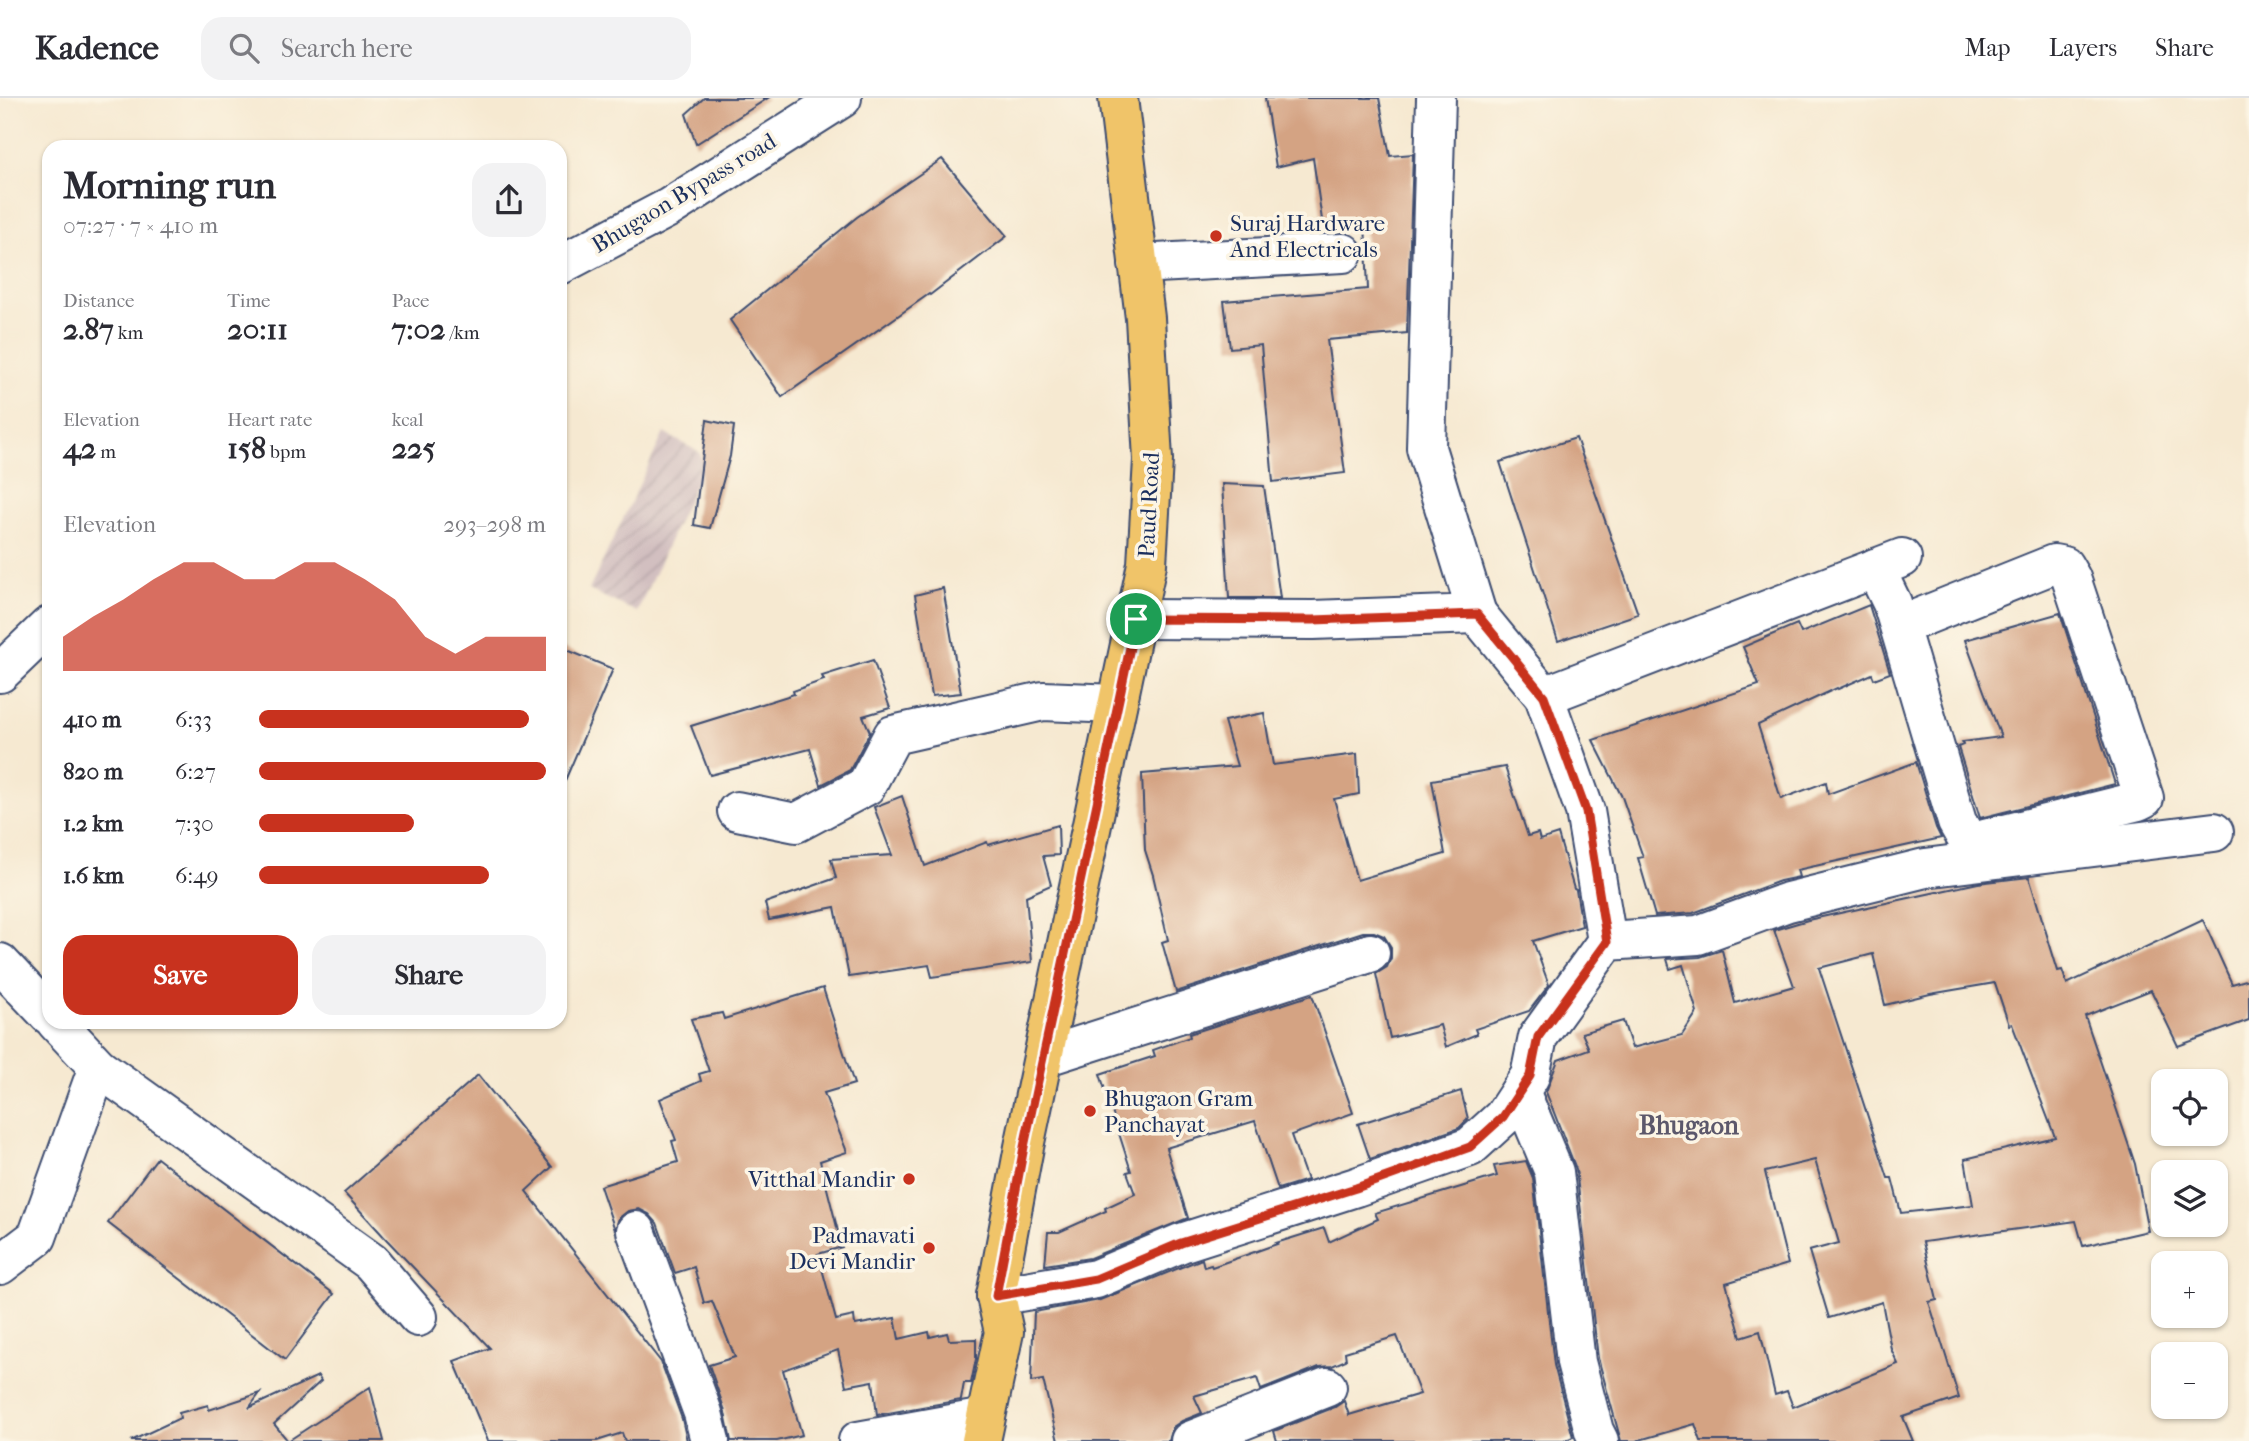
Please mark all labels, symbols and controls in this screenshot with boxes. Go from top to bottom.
search box [201,17,691,80]
text: Kadence [35,29,159,68]
icon: search [225,29,263,67]
text: Search here [281,33,413,64]
text: Map [1965,34,2011,62]
text: Layers [2049,34,2117,62]
text: Share [2155,34,2214,62]
street label: Bhugaon Bypass road [587,127,781,259]
text: Morning run [63,163,276,208]
button: share [472,163,546,237]
place label: Suraj Hardware And Electricals [1229,210,1385,263]
text: 07:27 · 7 × 410 m [63,212,218,239]
marker: Suraj Hardware And Electricals [1208,228,1224,244]
text: Distance [63,290,134,312]
text: Time [227,290,271,312]
text: Pace [392,290,430,312]
text: 2.87 [63,312,114,347]
text: 20:11 [227,312,288,347]
text: 7:02 [392,312,445,347]
text: km [114,322,143,344]
text: /km [445,322,480,344]
text: Elevation [63,409,140,431]
text: Heart rate [227,409,312,431]
text: kcal [392,409,424,431]
text: 42 [63,431,96,466]
text: 158 [227,431,266,466]
text: 225 [392,431,435,466]
text: m [96,441,116,463]
text: bpm [266,441,306,463]
street label: Paud Road [1133,451,1165,559]
text: Elevation [63,511,156,538]
text: 293–298 m [443,511,546,538]
pin [1106,589,1166,649]
icon: arrive [1117,600,1155,638]
text: 410 m [63,706,121,733]
text: 6:33 [175,706,212,733]
text: 820 m [63,758,123,785]
text: 6:27 [175,758,216,785]
text: 1.2 km [63,810,123,837]
text: 7:30 [175,810,214,837]
text: 1.6 km [63,862,124,889]
text: 6:49 [175,862,219,889]
button: Save [63,935,298,1015]
button: Share [312,935,546,1015]
map controls [2151,1069,2228,1419]
button: locate [2151,1069,2228,1146]
place label: Bhugaon Gram Panchayat [1104,1085,1253,1138]
marker: Bhugaon Gram Panchayat [1082,1103,1098,1119]
district label: Bhugaon [1639,1110,1740,1141]
button: layers [2151,1160,2228,1237]
place label: Vitthal Mandir [747,1166,895,1193]
marker: Vitthal Mandir [901,1171,917,1187]
place label: Padmavati Devi Mandir [789,1222,915,1275]
marker: Padmavati Devi Mandir [921,1240,937,1256]
button: + [2151,1251,2228,1328]
button: − [2151,1342,2228,1419]

